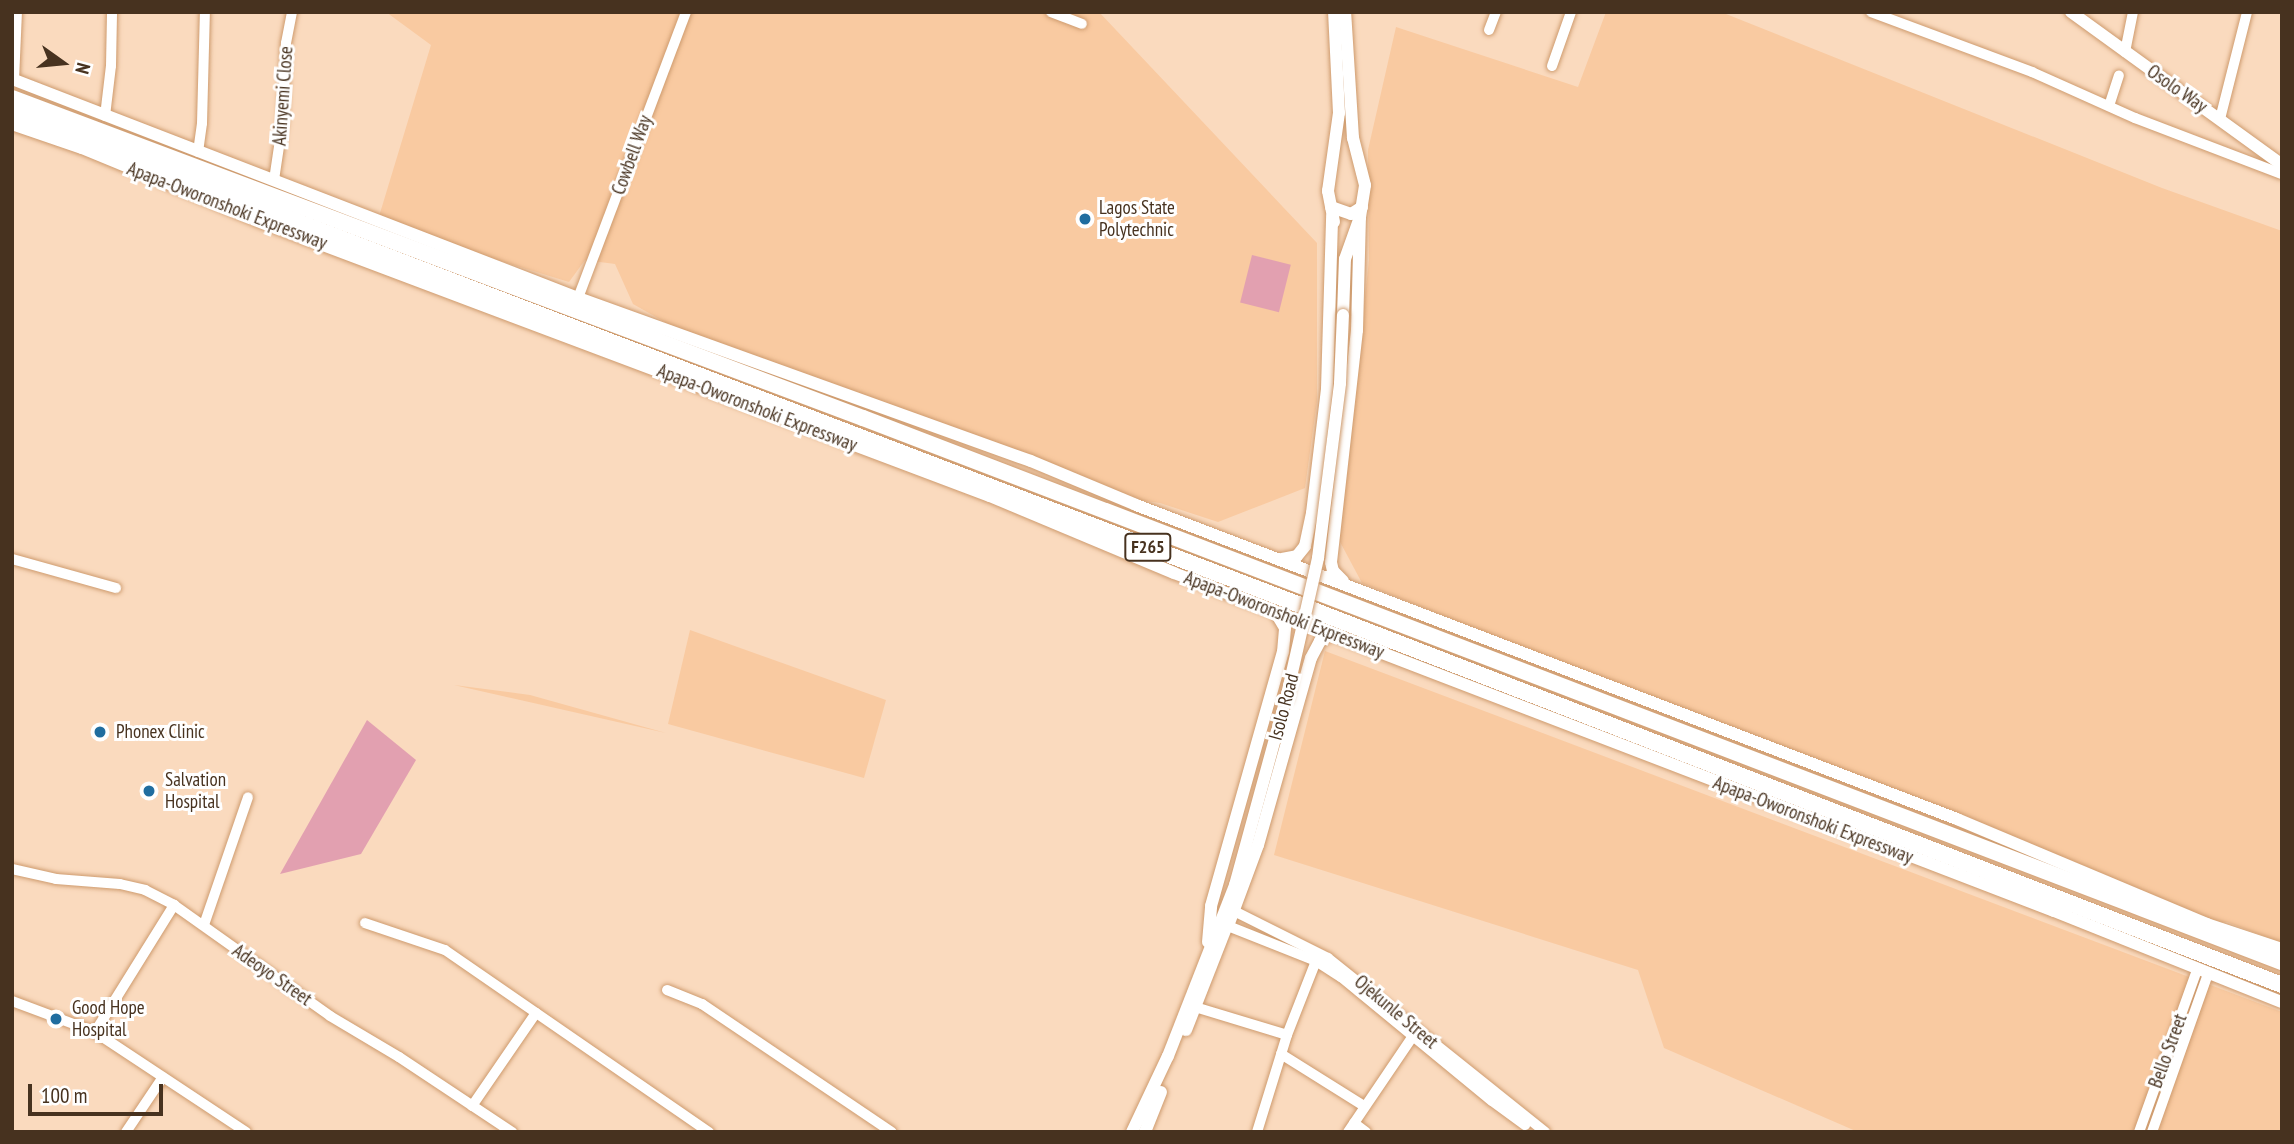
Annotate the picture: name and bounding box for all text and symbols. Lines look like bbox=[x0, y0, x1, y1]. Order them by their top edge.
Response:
north arrow bbox=[28, 28, 98, 98]
street label: Akinyemi Close bbox=[268, 45, 298, 147]
text: N bbox=[70, 60, 96, 76]
street label: Osolo Way bbox=[2142, 60, 2212, 118]
street label: Cowbell Way bbox=[607, 112, 657, 198]
street label: Apapa-Oworonshoki Expressway bbox=[124, 157, 330, 255]
place label: Lagos State Polytechnic bbox=[1099, 197, 1175, 241]
marker: Lagos State Polytechnic bbox=[1077, 211, 1093, 227]
street label: Apapa-Oworonshoki Expressway bbox=[654, 359, 860, 457]
road number: F265 bbox=[1124, 532, 1172, 562]
street label: Apapa-Oworonshoki Expressway bbox=[1181, 566, 1387, 664]
street label: Isolo Road bbox=[1264, 671, 1304, 743]
place label: Phonex Clinic bbox=[116, 721, 205, 743]
marker: Phonex Clinic bbox=[90, 722, 110, 742]
place label: Salvation Hospital bbox=[165, 769, 226, 813]
street label: Apapa-Oworonshoki Expressway bbox=[1710, 771, 1916, 869]
marker: Salvation Hospital bbox=[139, 781, 159, 801]
street label: Adeoyo Street bbox=[228, 939, 316, 1011]
street label: Ojekunle Street bbox=[1350, 970, 1442, 1054]
place label: Good Hope Hospital bbox=[72, 997, 145, 1041]
marker: Good Hope Hospital bbox=[46, 1009, 66, 1029]
street label: Bello Street bbox=[2144, 1011, 2192, 1091]
scale bar bbox=[32, 1070, 166, 1114]
text: 100 m bbox=[41, 1082, 87, 1109]

